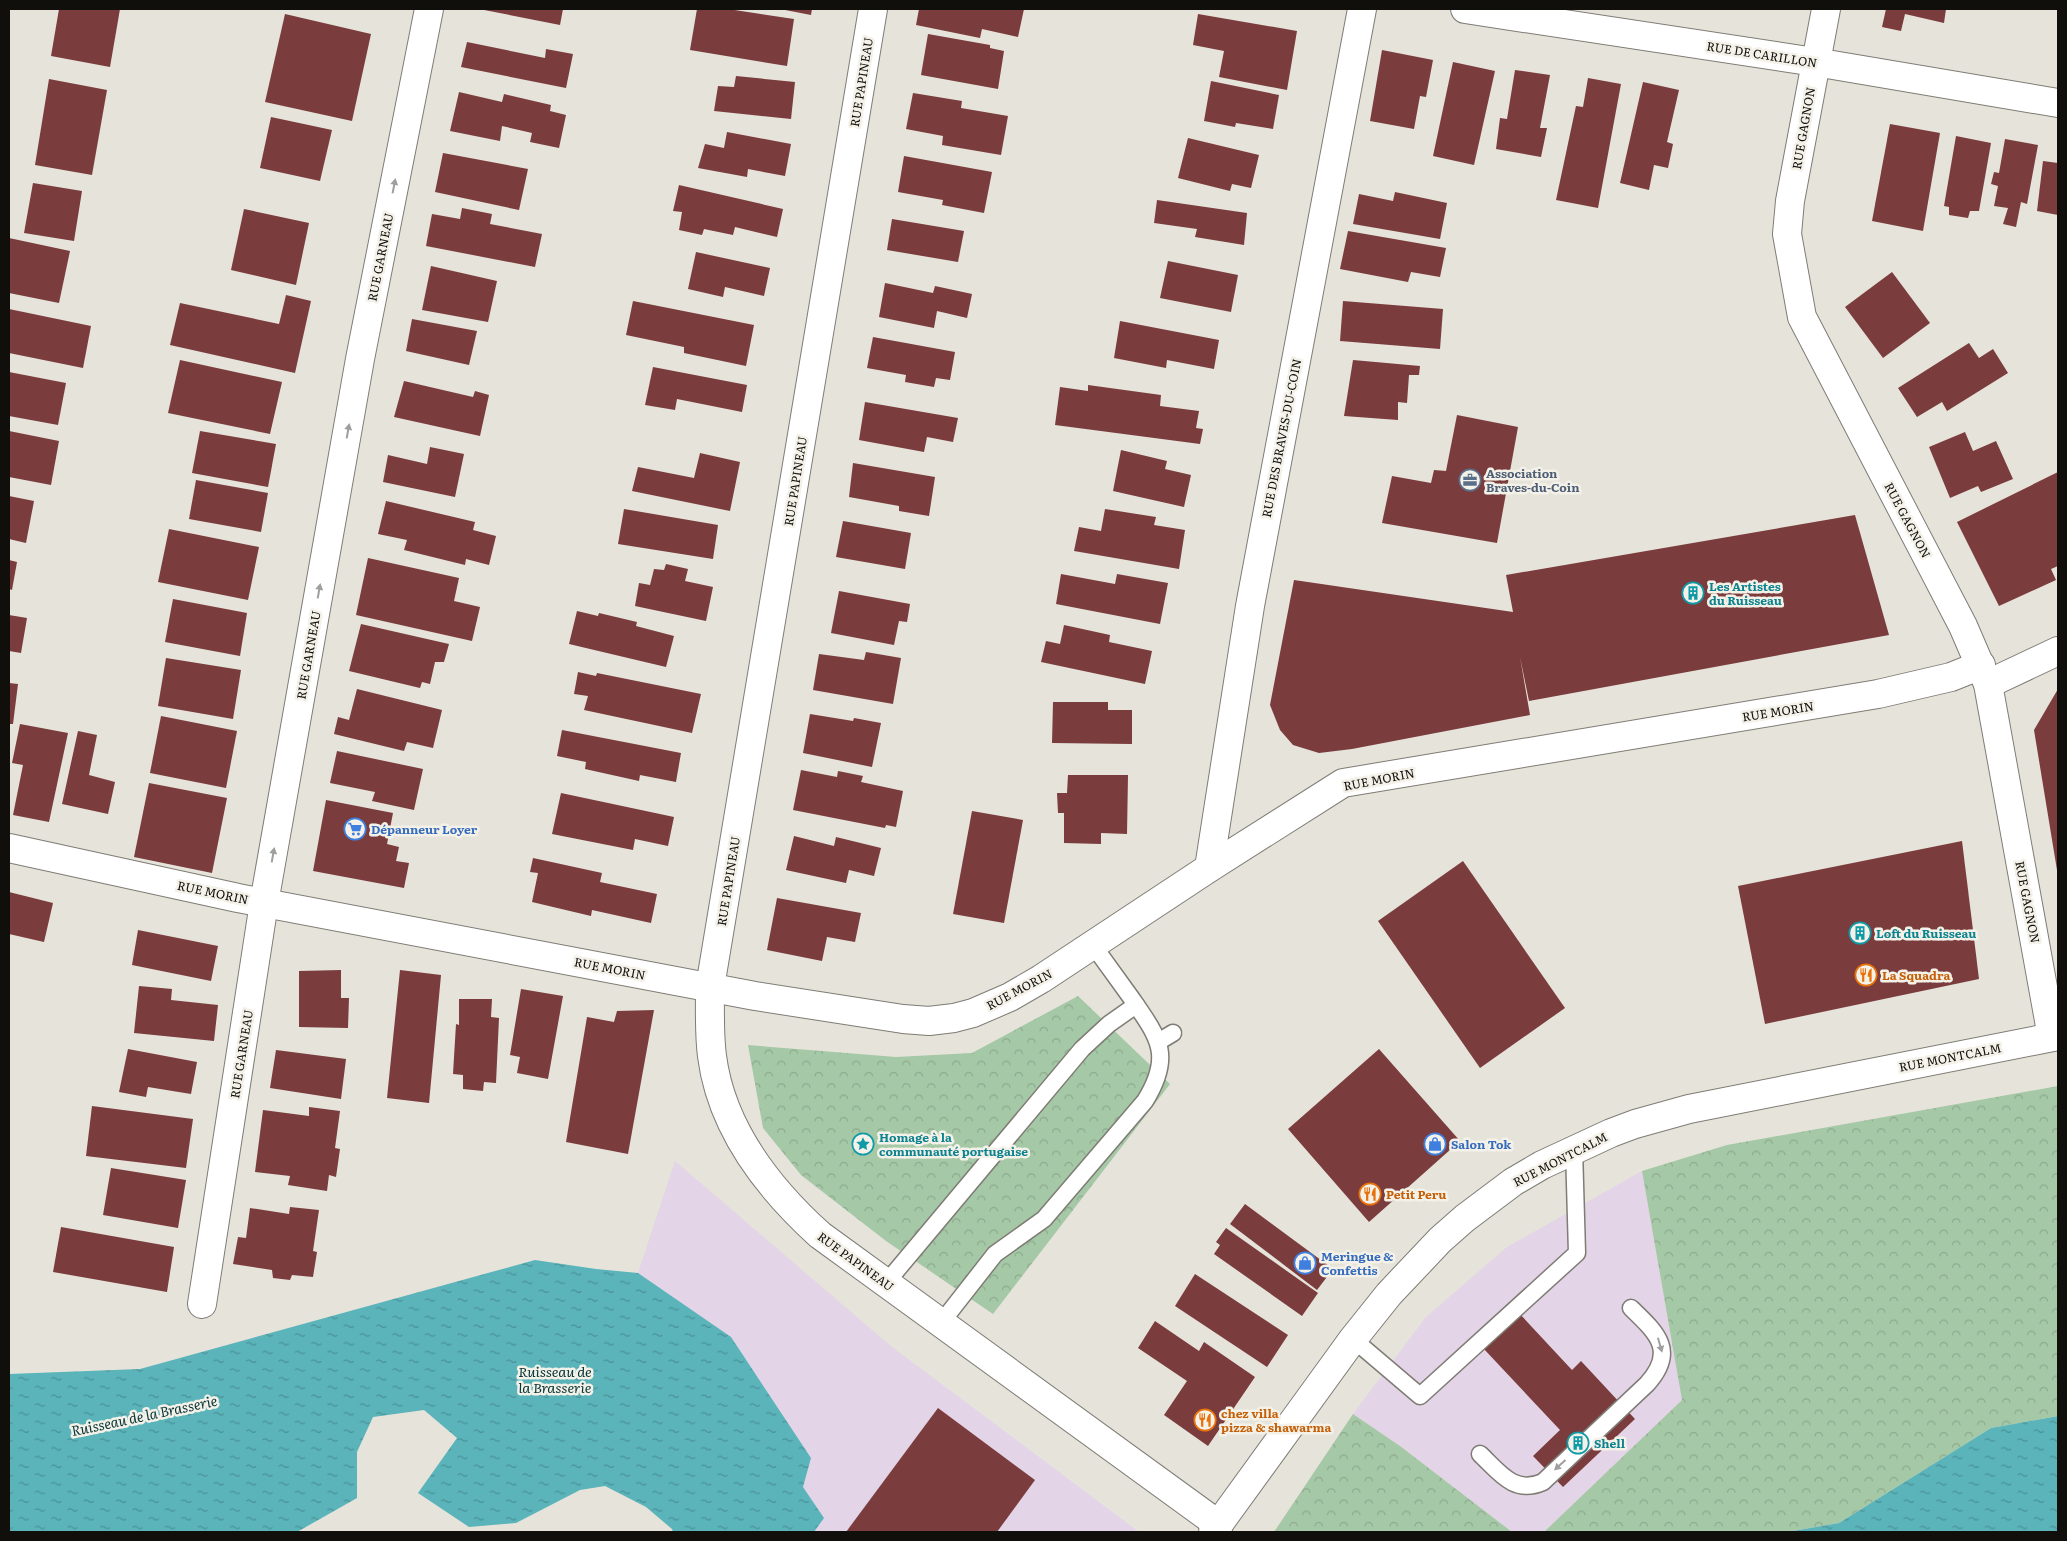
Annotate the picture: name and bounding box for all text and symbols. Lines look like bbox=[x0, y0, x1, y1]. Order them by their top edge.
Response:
street label: RUE PAPINEAU bbox=[845, 36, 877, 128]
street label: RUE DE CARILLON bbox=[1705, 36, 1819, 72]
street label: RUE GAGNON bbox=[1787, 85, 1819, 171]
one-way arrow bbox=[391, 177, 399, 193]
street label: RUE GARNEAU bbox=[363, 211, 397, 303]
street label: RUE DES BRAVES-DU-COIN bbox=[1257, 357, 1305, 519]
one-way arrow bbox=[344, 423, 352, 439]
street label: RUE PAPINEAU bbox=[779, 435, 811, 527]
place label: Association Braves-du-Coin bbox=[1486, 464, 1580, 496]
office icon: Association Braves-du-Coin bbox=[1458, 468, 1482, 492]
street label: RUE GAGNON bbox=[1880, 479, 1936, 561]
place label: Les Artistes du Ruisseau bbox=[1709, 577, 1782, 609]
building icon: Les Artistes du Ruisseau bbox=[1681, 581, 1705, 605]
one-way arrow bbox=[316, 583, 324, 599]
street label: RUE GARNEAU bbox=[291, 609, 325, 701]
street label: RUE MORIN bbox=[1741, 696, 1815, 726]
street label: RUE MORIN bbox=[1342, 763, 1416, 795]
supermarket icon: Dépanneur Loyer bbox=[343, 817, 367, 841]
place label: Dépanneur Loyer bbox=[371, 820, 478, 838]
street label: RUE PAPINEAU bbox=[712, 835, 744, 927]
one-way arrow bbox=[269, 846, 277, 862]
street label: RUE GAGNON bbox=[2011, 859, 2045, 945]
street label: RUE MORIN bbox=[176, 876, 250, 908]
building icon: Loft du Ruisseau bbox=[1848, 921, 1872, 945]
place label: Loft du Ruisseau bbox=[1876, 924, 1976, 942]
street label: RUE MORIN bbox=[573, 952, 647, 984]
restaurant icon: La Squadra bbox=[1854, 963, 1878, 987]
street label: RUE MORIN bbox=[983, 964, 1055, 1014]
place label: La Squadra bbox=[1882, 966, 1950, 984]
street label: RUE GARNEAU bbox=[225, 1008, 257, 1100]
street label: RUE MONTCALM bbox=[1897, 1038, 2003, 1076]
street label: RUE MONTCALM bbox=[1510, 1127, 1610, 1191]
place label: Homage à la communauté portugaise bbox=[879, 1128, 1028, 1160]
place icon: Homage à la communauté portugaise bbox=[851, 1132, 875, 1156]
shop icon: Salon Tok bbox=[1423, 1132, 1447, 1156]
place label: Salon Tok bbox=[1451, 1135, 1512, 1153]
restaurant icon: Petit Peru bbox=[1358, 1182, 1382, 1206]
place label: Petit Peru bbox=[1386, 1185, 1446, 1203]
street label: RUE PAPINEAU bbox=[814, 1227, 898, 1295]
place label: Meringue & Confettis bbox=[1321, 1247, 1393, 1279]
shop icon: Meringue & Confettis bbox=[1293, 1251, 1317, 1275]
one-way arrow bbox=[1656, 1338, 1664, 1353]
water label: Ruisseau de la Brasserie bbox=[518, 1361, 592, 1397]
water label: Ruisseau de la Brasserie bbox=[69, 1390, 219, 1440]
place label: chez villa pizza & shawarma bbox=[1221, 1404, 1331, 1436]
restaurant icon: chez villa pizza & shawarma bbox=[1193, 1408, 1217, 1432]
building icon: Shell bbox=[1566, 1431, 1590, 1455]
place label: Shell bbox=[1594, 1434, 1626, 1452]
one-way arrow bbox=[1554, 1459, 1567, 1470]

